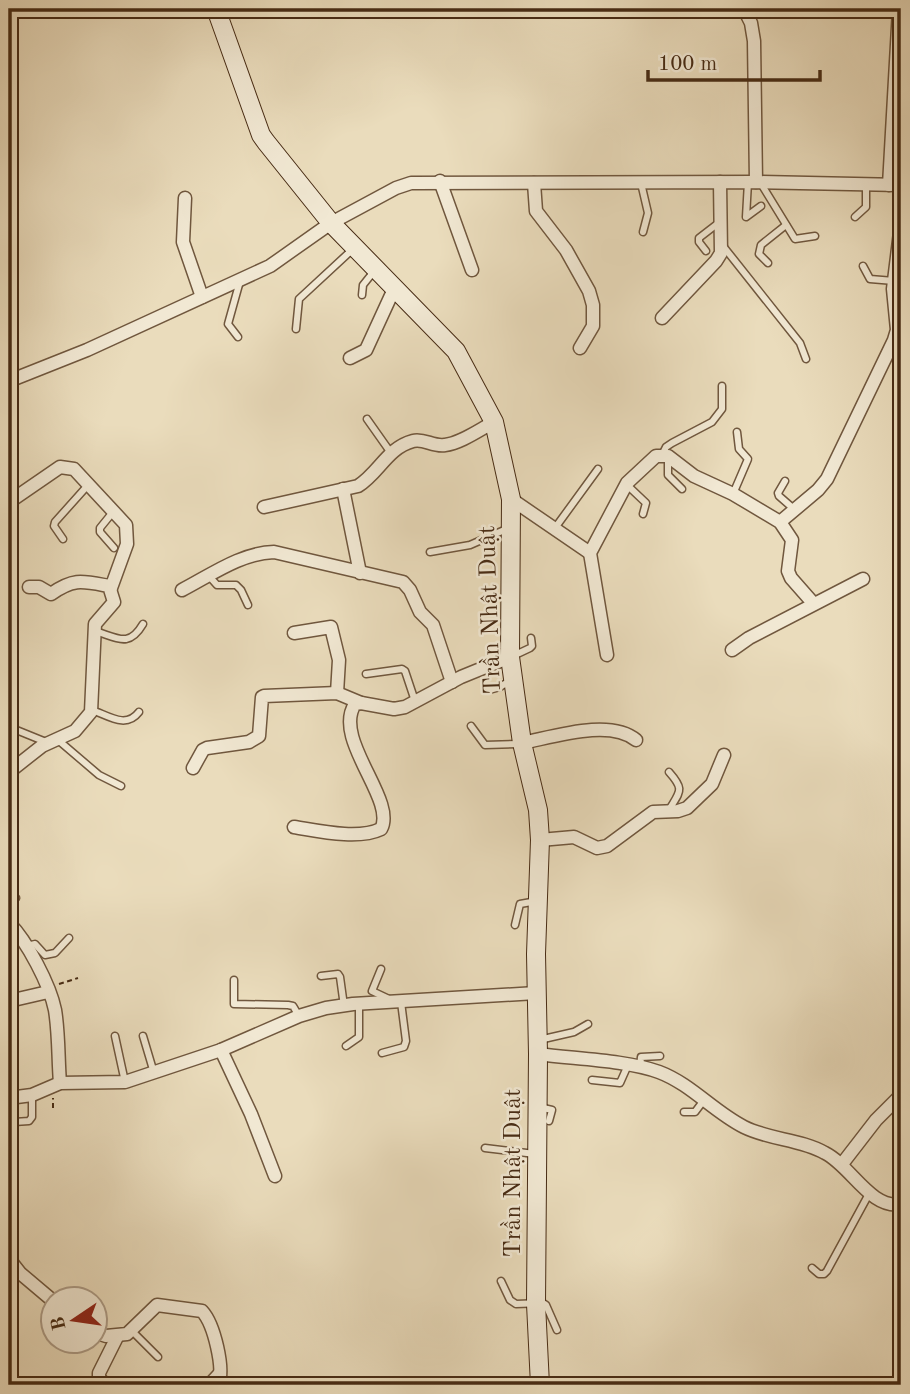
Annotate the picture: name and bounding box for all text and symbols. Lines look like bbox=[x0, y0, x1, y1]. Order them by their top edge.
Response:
scale bar bbox=[648, 38, 819, 82]
text: 100 m bbox=[658, 54, 717, 75]
street label: Trần Nhật Duật bbox=[474, 525, 506, 695]
street label: Trần Nhật Duật bbox=[500, 1089, 526, 1257]
north arrow bbox=[38, 1286, 108, 1356]
text: B bbox=[49, 1315, 71, 1332]

